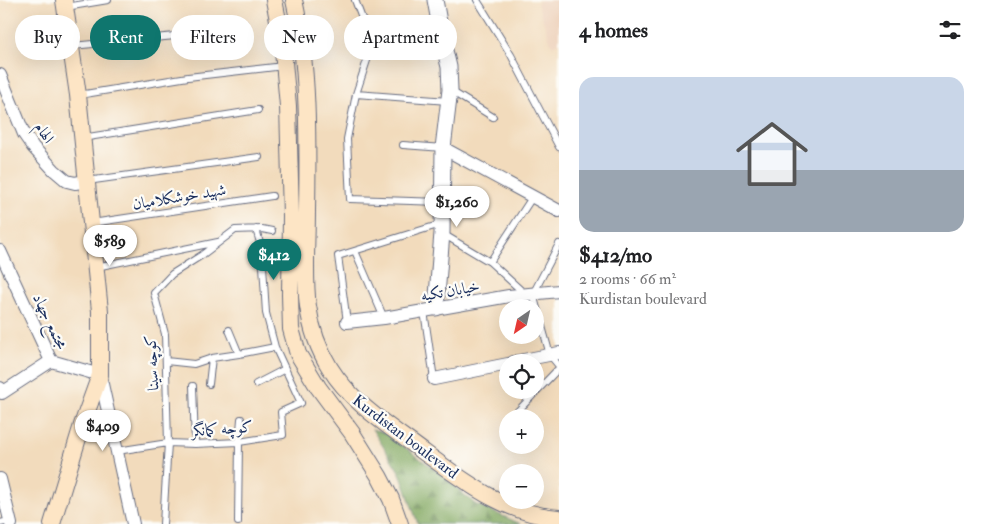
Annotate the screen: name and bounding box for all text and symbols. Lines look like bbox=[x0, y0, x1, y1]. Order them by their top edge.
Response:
chip: Buy bbox=[15, 15, 80, 60]
chip: Rent bbox=[90, 15, 161, 60]
chip: Filters bbox=[171, 15, 254, 60]
chip: New bbox=[264, 15, 334, 60]
chip: Apartment bbox=[344, 15, 457, 60]
icon: filters bbox=[936, 16, 964, 44]
text: 4 homes bbox=[579, 17, 648, 44]
icon: home bbox=[727, 109, 817, 199]
street label: الهام bbox=[26, 118, 59, 150]
street label: شهید خوشکلامیان bbox=[131, 180, 228, 214]
pin: $1,260 bbox=[416, 186, 498, 228]
text: $1,260 bbox=[436, 192, 478, 212]
pin: $589 bbox=[80, 224, 140, 267]
text: $589 bbox=[94, 231, 126, 251]
pin: $412 bbox=[244, 238, 304, 281]
text: $412/mo bbox=[579, 242, 652, 269]
text: $412 bbox=[258, 245, 290, 265]
text: 2 rooms · 66 m² bbox=[579, 269, 676, 289]
street label: خیابان تکیه bbox=[419, 276, 481, 306]
text: Kurdistan boulevard bbox=[579, 289, 707, 309]
street label: مجتمع جهاد bbox=[24, 290, 72, 355]
north arrow bbox=[499, 299, 544, 344]
map controls bbox=[499, 299, 544, 509]
street label: کوچه سینا bbox=[141, 335, 164, 391]
button: locate bbox=[499, 354, 544, 399]
street label: Kurdistan boulevard bbox=[348, 390, 463, 483]
button: + bbox=[499, 409, 544, 454]
pin: $409 bbox=[73, 410, 133, 452]
text: $409 bbox=[86, 416, 120, 436]
street label: کوچه کمانگر bbox=[189, 417, 254, 442]
button: − bbox=[499, 464, 544, 509]

